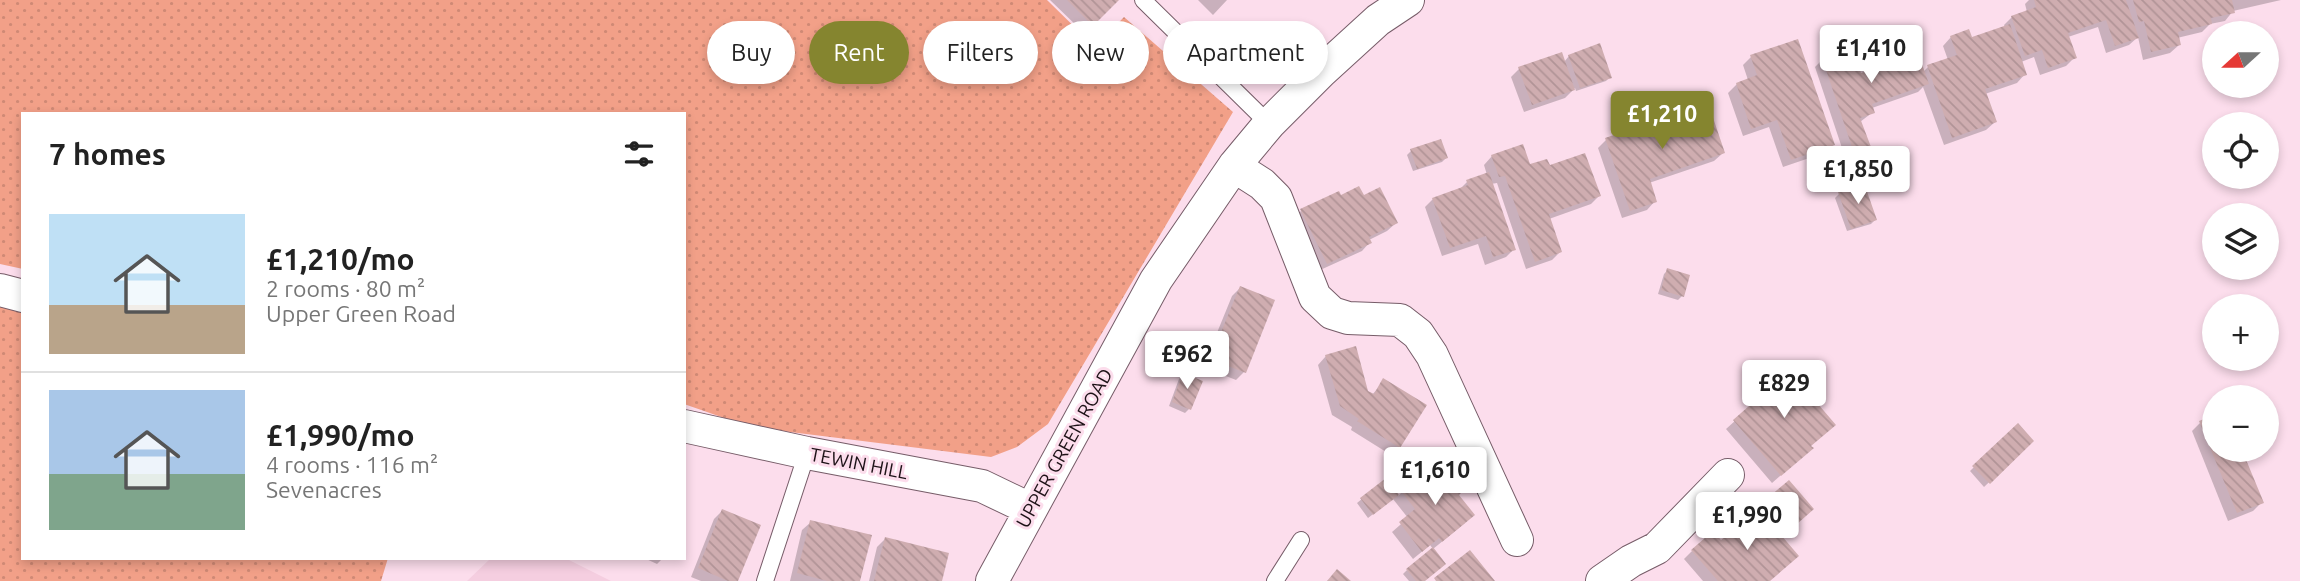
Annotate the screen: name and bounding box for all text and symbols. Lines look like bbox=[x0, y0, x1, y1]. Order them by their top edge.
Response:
chip: Buy bbox=[707, 21, 795, 84]
chip: Rent bbox=[809, 21, 909, 84]
chip: Filters bbox=[923, 21, 1038, 84]
chip: New bbox=[1052, 21, 1149, 84]
chip: Apartment bbox=[1163, 21, 1328, 84]
north arrow bbox=[2202, 21, 2278, 98]
map controls bbox=[2202, 21, 2279, 462]
pin: £1,410 bbox=[1814, 25, 1928, 85]
text: £1,410 bbox=[1836, 35, 1906, 60]
pin: £1,210 bbox=[1605, 92, 1719, 151]
text: £1,210 bbox=[1627, 101, 1697, 126]
button: locate bbox=[2202, 112, 2279, 189]
icon: filters bbox=[620, 135, 658, 173]
text: 7 homes bbox=[49, 137, 166, 171]
pin: £1,850 bbox=[1801, 146, 1915, 206]
text: £1,850 bbox=[1823, 156, 1893, 181]
button: layers bbox=[2202, 203, 2279, 280]
icon: home bbox=[105, 242, 189, 326]
text: £1,210/mo bbox=[266, 242, 415, 276]
text: 2 rooms · 80 m² bbox=[266, 276, 425, 301]
button: + bbox=[2202, 294, 2279, 371]
text: Upper Green Road bbox=[266, 301, 456, 326]
pin: £962 bbox=[1146, 332, 1228, 391]
text: £962 bbox=[1161, 341, 1213, 366]
pin: £829 bbox=[1743, 360, 1825, 420]
street label: UPPER GREEN ROAD bbox=[1011, 365, 1117, 531]
text: £829 bbox=[1758, 370, 1810, 395]
button: − bbox=[2202, 385, 2279, 462]
icon: home bbox=[105, 418, 189, 502]
text: £1,990/mo bbox=[266, 418, 415, 452]
street label: TEWIN HILL bbox=[808, 443, 910, 483]
pin: £1,610 bbox=[1378, 448, 1492, 507]
text: 4 rooms · 116 m² bbox=[266, 452, 438, 477]
text: £1,610 bbox=[1400, 457, 1470, 482]
text: Sevenacres bbox=[266, 477, 382, 502]
pin: £1,990 bbox=[1690, 492, 1804, 552]
text: £1,990 bbox=[1712, 502, 1782, 527]

